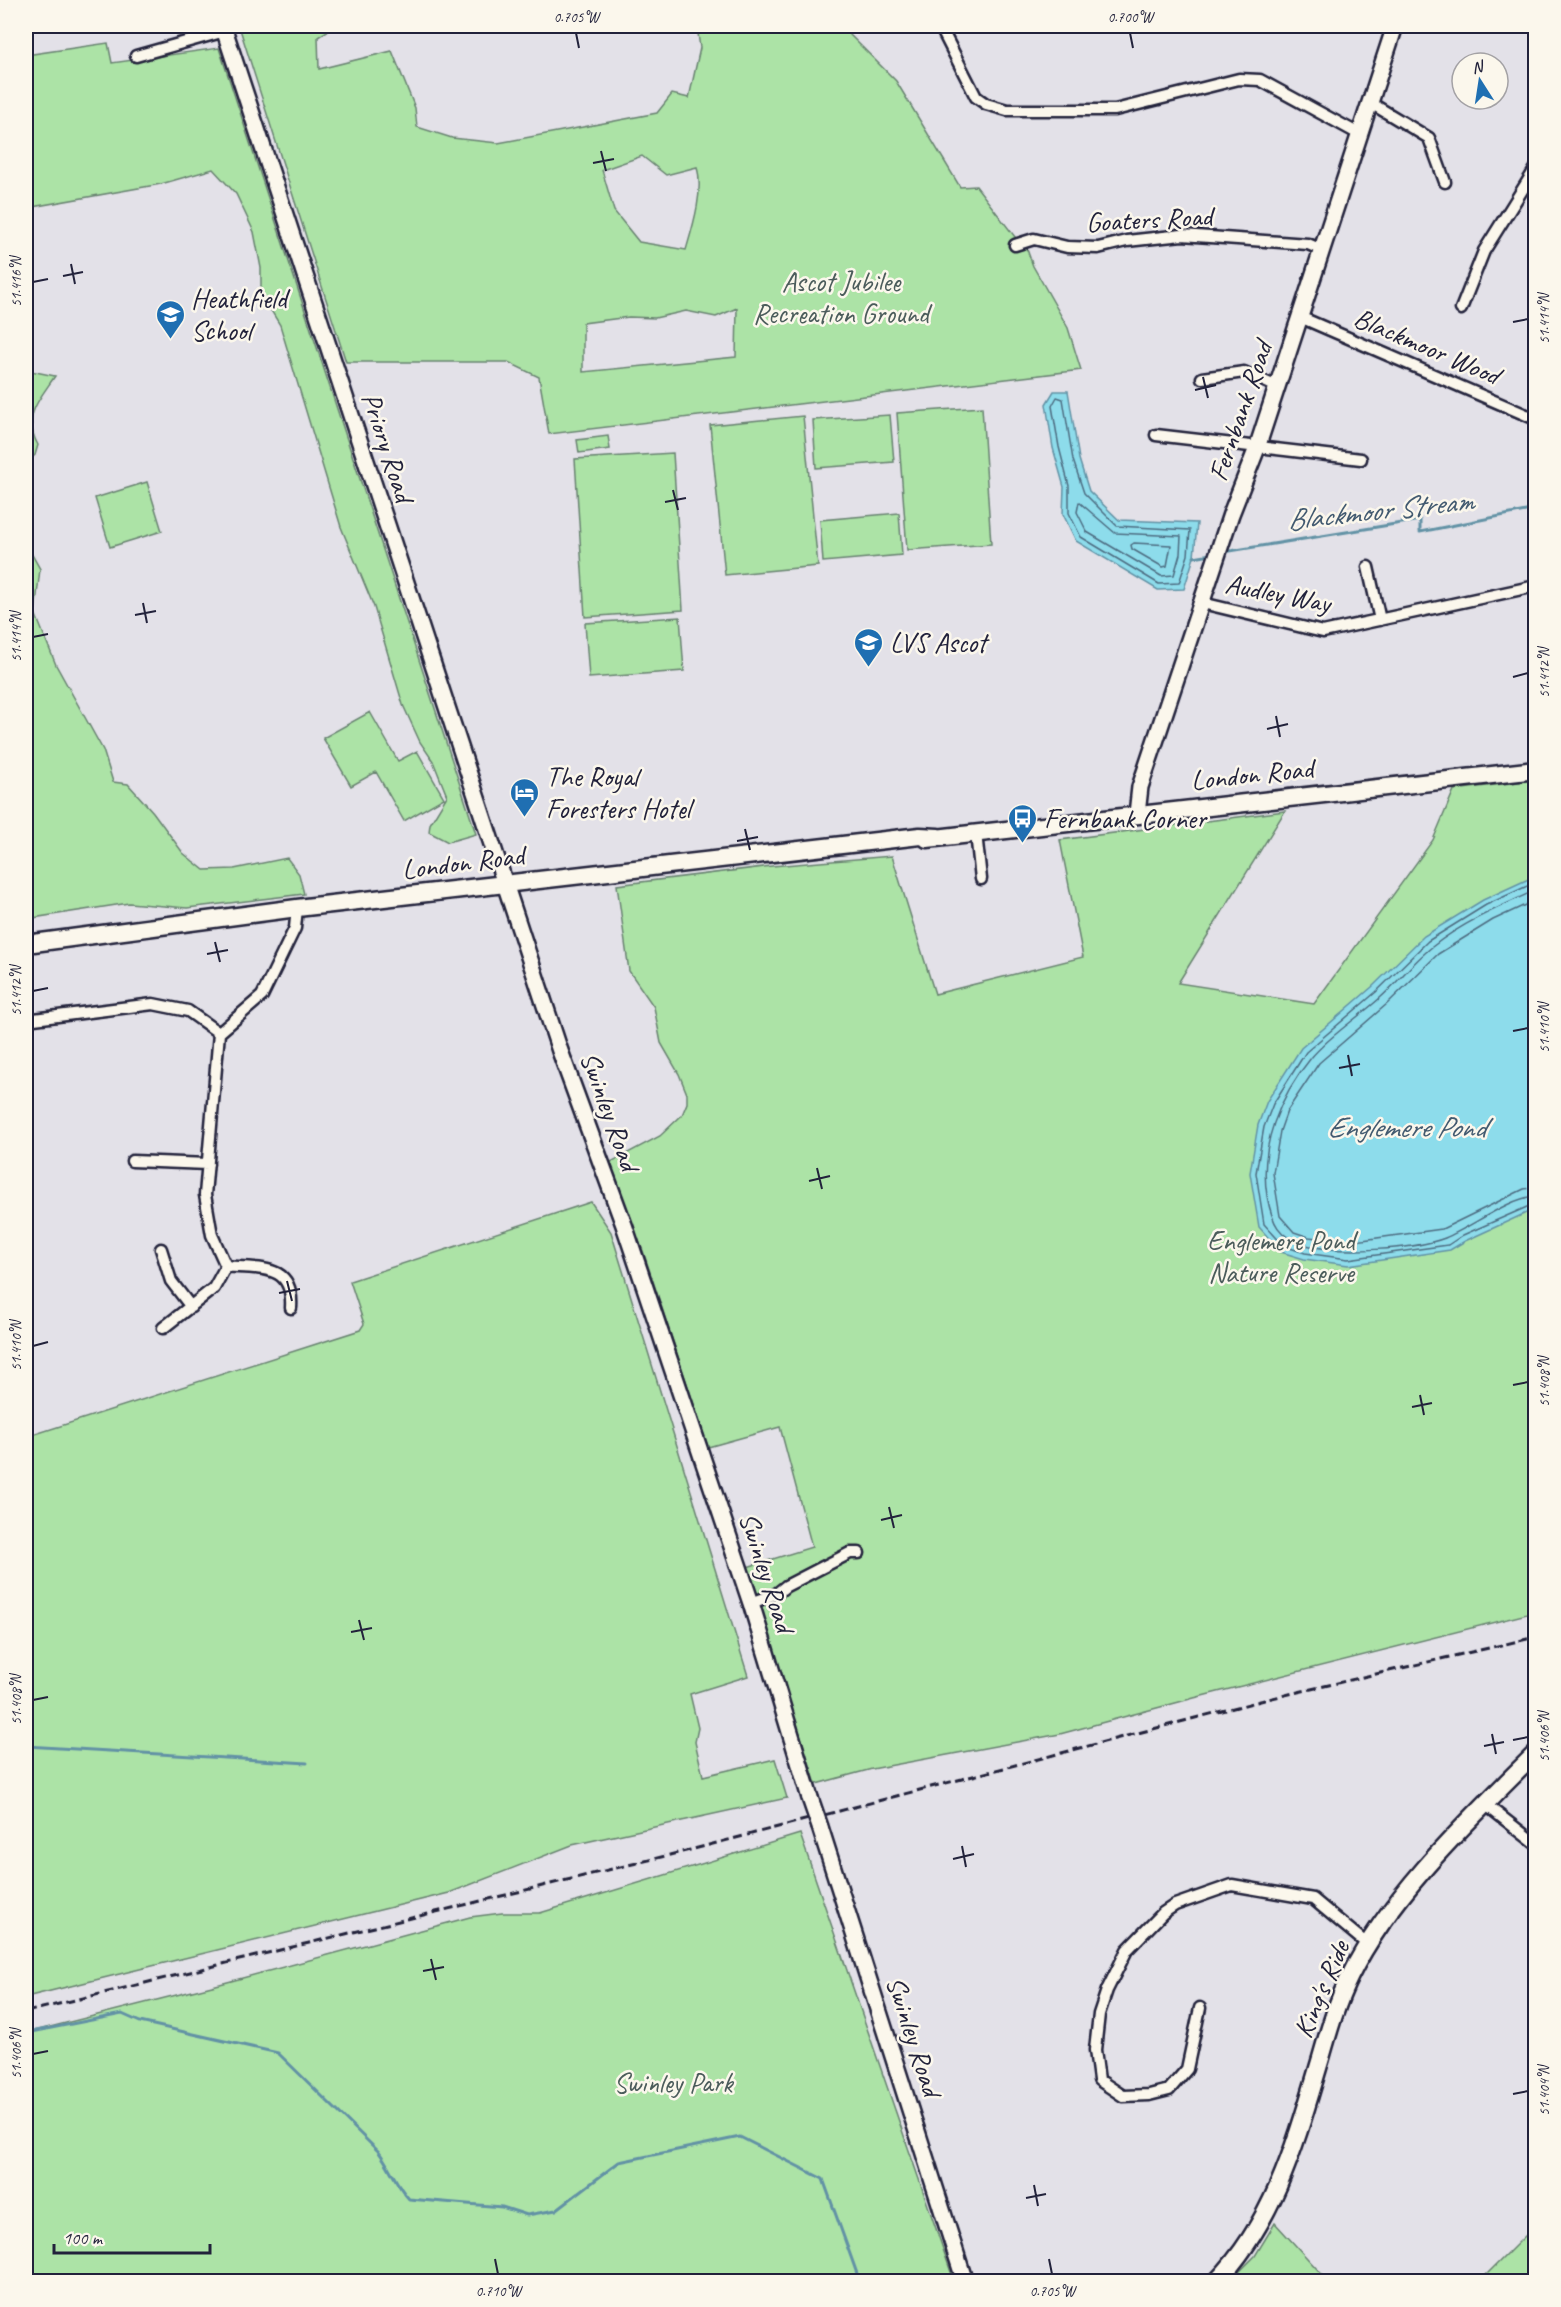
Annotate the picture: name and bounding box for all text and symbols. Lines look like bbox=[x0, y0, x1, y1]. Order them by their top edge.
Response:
text: 0.705°W bbox=[553, 8, 602, 27]
text: 0.700°W bbox=[1107, 8, 1156, 27]
north arrow bbox=[1450, 51, 1510, 111]
text: N bbox=[1470, 56, 1487, 78]
street label: Goaters Road bbox=[1085, 198, 1217, 240]
text: 51.416°N bbox=[7, 254, 26, 307]
park label: Ascot Jubilee Recreation Ground bbox=[753, 264, 933, 331]
place label: Heathfield School bbox=[191, 281, 291, 348]
text: 51.414°N bbox=[1535, 291, 1554, 344]
school or university icon: Heathfield School bbox=[154, 298, 186, 340]
street label: Blackmoor Wood bbox=[1349, 300, 1509, 394]
street label: Fernbank Road bbox=[1200, 333, 1281, 485]
street label: Priory Road bbox=[354, 388, 423, 510]
water label: Blackmoor Stream bbox=[1285, 481, 1479, 539]
street label: Audley Way bbox=[1222, 566, 1336, 621]
text: 51.414°N bbox=[7, 609, 26, 662]
place label: LVS Ascot bbox=[890, 625, 990, 660]
school or university icon: LVS Ascot bbox=[853, 626, 885, 668]
text: 51.412°N bbox=[1535, 645, 1554, 698]
street label: London Road bbox=[1189, 750, 1319, 798]
place label: The Royal Foresters Hotel bbox=[546, 759, 696, 826]
hotel icon: The Royal Foresters Hotel bbox=[509, 776, 541, 818]
place label: Fernbank Corner bbox=[1044, 801, 1208, 836]
bus stop icon: Fernbank Corner bbox=[1007, 802, 1039, 844]
street label: London Road bbox=[400, 837, 530, 887]
text: 51.412°N bbox=[7, 963, 26, 1016]
text: 51.410°N bbox=[1535, 1000, 1554, 1053]
street label: Swinley Road bbox=[572, 1047, 649, 1179]
water label: Englemere Pond bbox=[1327, 1108, 1494, 1146]
park label: Englemere Pond Nature Reserve bbox=[1207, 1223, 1359, 1290]
text: 51.410°N bbox=[7, 1318, 26, 1371]
text: 51.408°N bbox=[1535, 1354, 1554, 1407]
street label: Swinley Road bbox=[731, 1508, 804, 1640]
text: 51.408°N bbox=[7, 1672, 26, 1725]
text: 51.406°N bbox=[1535, 1709, 1554, 1762]
street label: King's Ride bbox=[1285, 1933, 1358, 2043]
street label: Swinley Road bbox=[878, 1972, 951, 2104]
text: 51.406°N bbox=[7, 2026, 26, 2079]
text: 51.404°N bbox=[1535, 2063, 1554, 2116]
park label: Swinley Park bbox=[613, 2065, 734, 2100]
scale bar bbox=[54, 2217, 210, 2255]
text: 100 m bbox=[63, 2227, 104, 2249]
text: 0.710°W bbox=[475, 2282, 524, 2301]
text: 0.705°W bbox=[1029, 2282, 1078, 2301]

